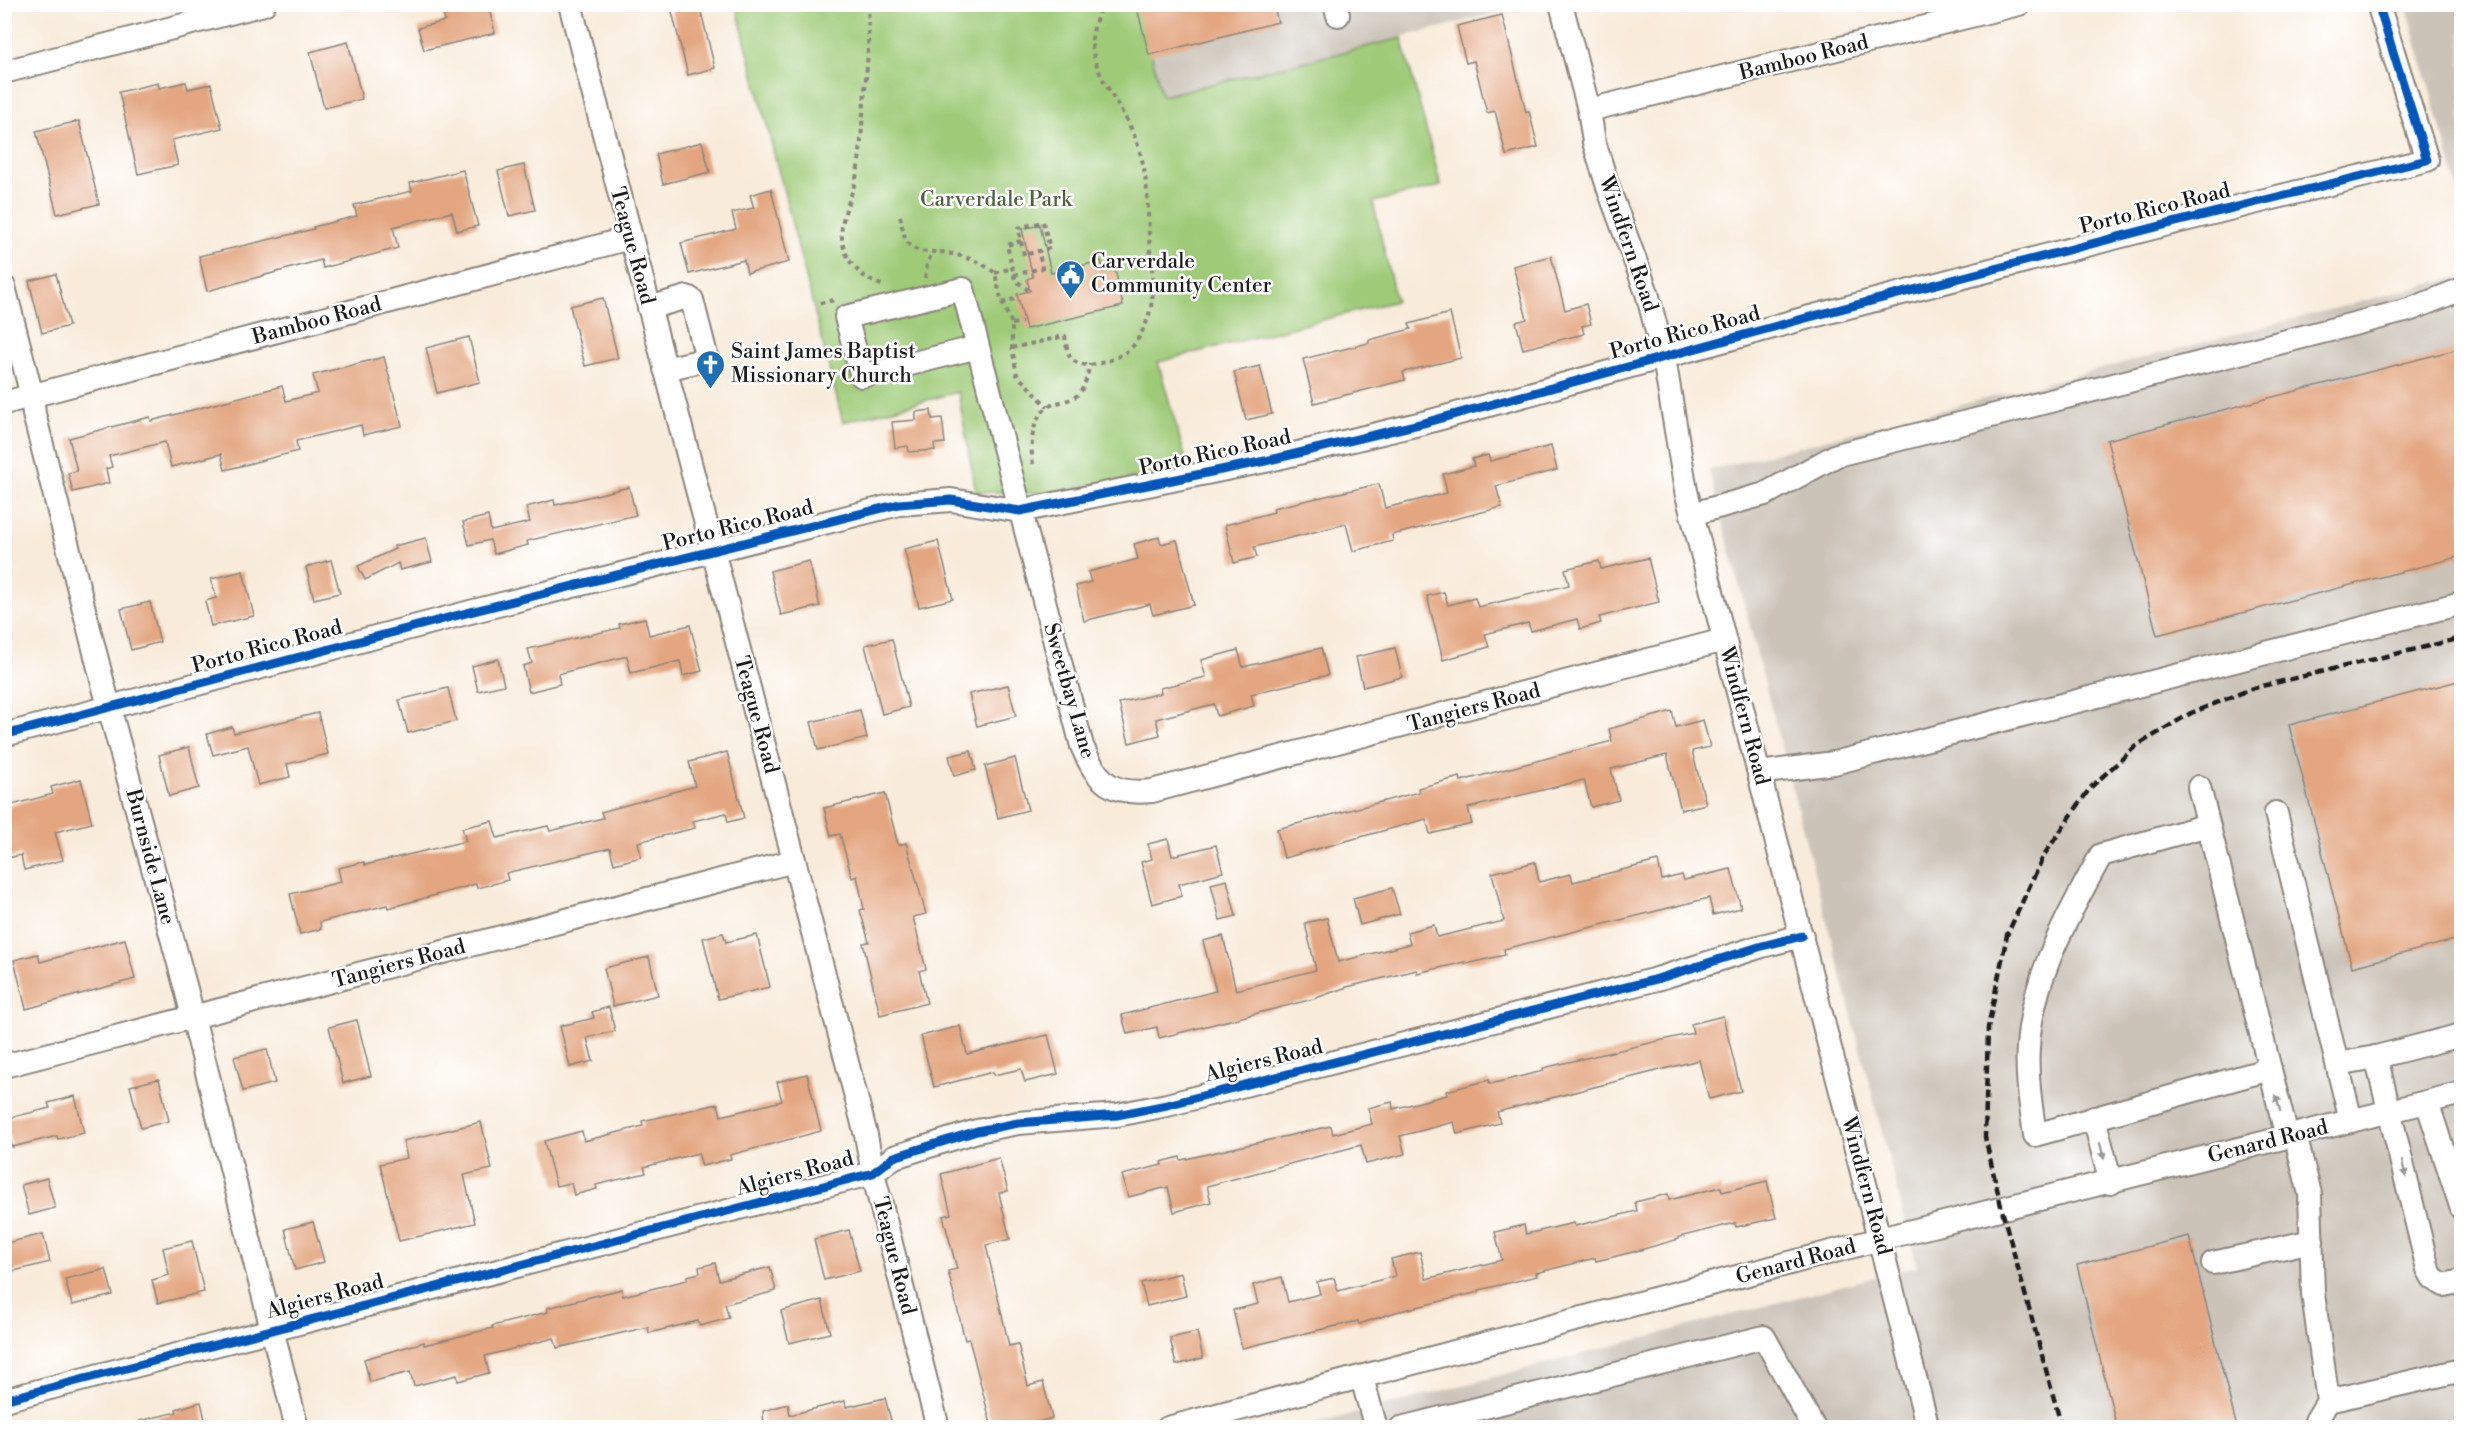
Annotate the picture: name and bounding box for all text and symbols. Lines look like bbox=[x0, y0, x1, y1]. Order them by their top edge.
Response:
street label: Bamboo Road bbox=[1736, 29, 1871, 87]
street label: Windfern Road bbox=[1592, 171, 1663, 316]
street label: Porto Rico Road bbox=[2077, 178, 2233, 240]
street label: Teague Road bbox=[604, 184, 660, 308]
park label: Carverdale Park bbox=[920, 187, 1073, 213]
place label: Carverdale Community Center bbox=[1091, 249, 1272, 299]
public building icon: Carverdale Community Center bbox=[1054, 258, 1086, 300]
street label: Bamboo Road bbox=[249, 291, 384, 351]
street label: Porto Rico Road bbox=[1607, 300, 1763, 366]
place label: Saint James Baptist Missionary Church bbox=[731, 339, 916, 389]
church icon: Saint James Baptist Missionary Church bbox=[694, 348, 726, 390]
street label: Porto Rico Road bbox=[1137, 424, 1293, 482]
street label: Porto Rico Road bbox=[660, 495, 816, 557]
street label: Porto Rico Road bbox=[189, 614, 345, 680]
street label: Sweetbay Lane bbox=[1037, 620, 1101, 762]
street label: Windfern Road bbox=[1713, 643, 1775, 788]
street label: Teague Road bbox=[728, 653, 784, 777]
street label: Tangiers Road bbox=[1405, 678, 1543, 738]
street label: Burnside Lane bbox=[119, 785, 181, 928]
street label: Tangiers Road bbox=[330, 934, 468, 994]
street label: Algiers Road bbox=[1202, 1034, 1326, 1088]
one-way arrow bbox=[2273, 1094, 2283, 1112]
street label: Windfern Road bbox=[1835, 1113, 1897, 1258]
street label: Genard Road bbox=[2205, 1114, 2331, 1170]
one-way arrow bbox=[2098, 1141, 2108, 1160]
street label: Algiers Road bbox=[733, 1146, 857, 1202]
one-way arrow bbox=[2399, 1160, 2409, 1178]
street label: Teague Road bbox=[867, 1194, 921, 1318]
street label: Genard Road bbox=[1733, 1233, 1859, 1290]
street label: Algiers Road bbox=[263, 1269, 387, 1325]

